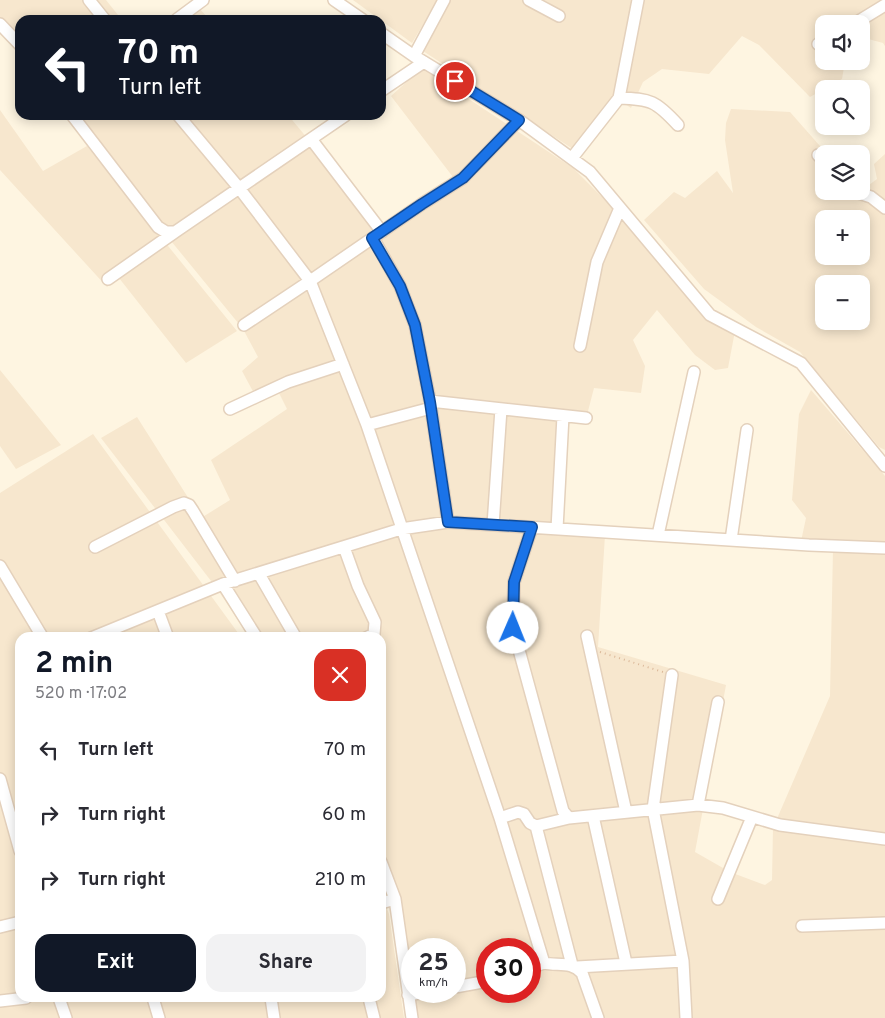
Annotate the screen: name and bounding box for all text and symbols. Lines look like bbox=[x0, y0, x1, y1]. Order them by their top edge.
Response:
map controls bbox=[815, 15, 870, 330]
button: sound bbox=[815, 15, 870, 70]
text: 70 m bbox=[118, 32, 199, 76]
icon: left bbox=[35, 35, 100, 100]
pin bbox=[434, 60, 476, 102]
icon: arrive bbox=[441, 67, 469, 95]
text: Turn left bbox=[118, 75, 201, 102]
button: search bbox=[815, 80, 870, 135]
button: layers bbox=[815, 145, 870, 200]
button: + bbox=[815, 210, 870, 265]
button: − bbox=[815, 275, 870, 330]
position arrow bbox=[486, 601, 538, 653]
text: 2 min bbox=[35, 646, 113, 683]
button: close bbox=[314, 649, 366, 701]
text: 520 m · 17:02 bbox=[35, 684, 127, 704]
icon: left bbox=[35, 736, 63, 764]
text: Turn left bbox=[78, 738, 154, 762]
text: 70 m bbox=[324, 738, 366, 762]
icon: right bbox=[35, 801, 63, 829]
text: Turn right bbox=[78, 803, 166, 827]
text: 60 m bbox=[322, 803, 366, 827]
icon: right bbox=[35, 866, 63, 894]
text: Turn right bbox=[78, 868, 166, 892]
text: 210 m bbox=[315, 868, 366, 892]
button: Exit bbox=[35, 934, 196, 992]
button: Share bbox=[206, 934, 366, 992]
speed limit sign: 30 bbox=[476, 938, 541, 1003]
text: 25 bbox=[418, 948, 449, 980]
text: km/h bbox=[419, 975, 448, 991]

